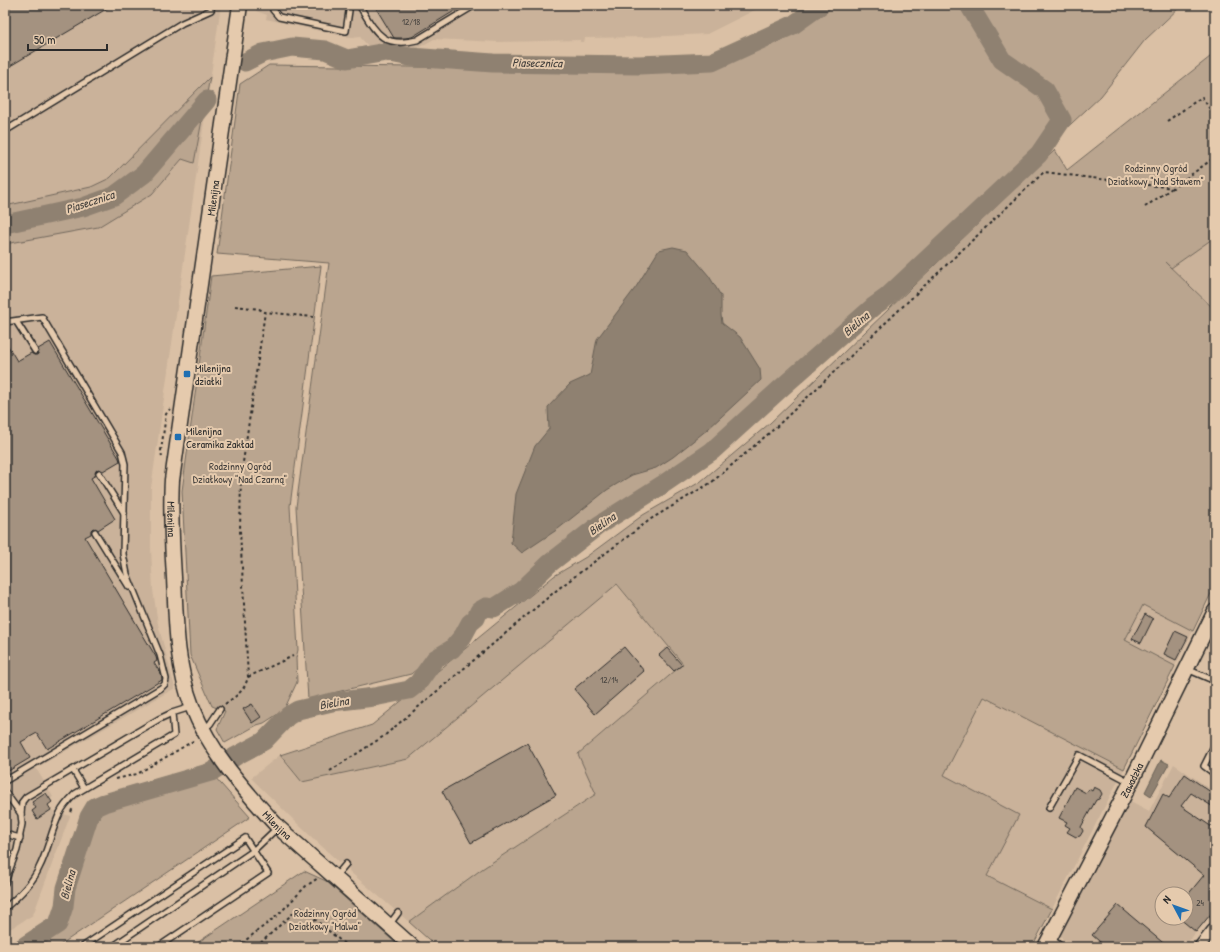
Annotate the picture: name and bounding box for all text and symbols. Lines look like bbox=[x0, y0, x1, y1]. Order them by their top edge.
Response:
house number: 12/18 bbox=[402, 16, 420, 28]
scale bar bbox=[28, 26, 107, 52]
text: 50 m bbox=[34, 31, 55, 48]
water label: Piasecznica bbox=[512, 54, 563, 71]
park label: Rodzinny Ogród Działkowy "Nad Stawem" bbox=[1108, 161, 1204, 188]
street label: Milenijna bbox=[204, 179, 223, 217]
water label: Piasecznica bbox=[64, 185, 117, 217]
water label: Bielina bbox=[839, 307, 873, 340]
place label: Milenijna działki bbox=[195, 361, 231, 388]
marker: Milenijna działki bbox=[182, 369, 192, 379]
place label: Milenijna Ceramika Zakład bbox=[186, 424, 254, 451]
marker: Milenijna Ceramika Zakład bbox=[173, 432, 183, 442]
park label: Rodzinny Ogród Działkowy "Nad Czarną" bbox=[193, 459, 287, 486]
street label: Milenijna bbox=[164, 501, 179, 538]
water label: Bielina bbox=[585, 507, 620, 539]
house number: 12/14 bbox=[600, 674, 619, 686]
water label: Bielina bbox=[318, 691, 351, 713]
street label: Zawadzka bbox=[1117, 760, 1147, 800]
street label: Milenijna bbox=[259, 808, 295, 843]
water label: Bielina bbox=[55, 867, 80, 901]
north arrow bbox=[1154, 886, 1194, 926]
text: N bbox=[1159, 893, 1174, 906]
house number: 24 bbox=[1196, 897, 1204, 909]
park label: Rodzinny Ogród Działkowy "Malwa" bbox=[289, 906, 361, 933]

